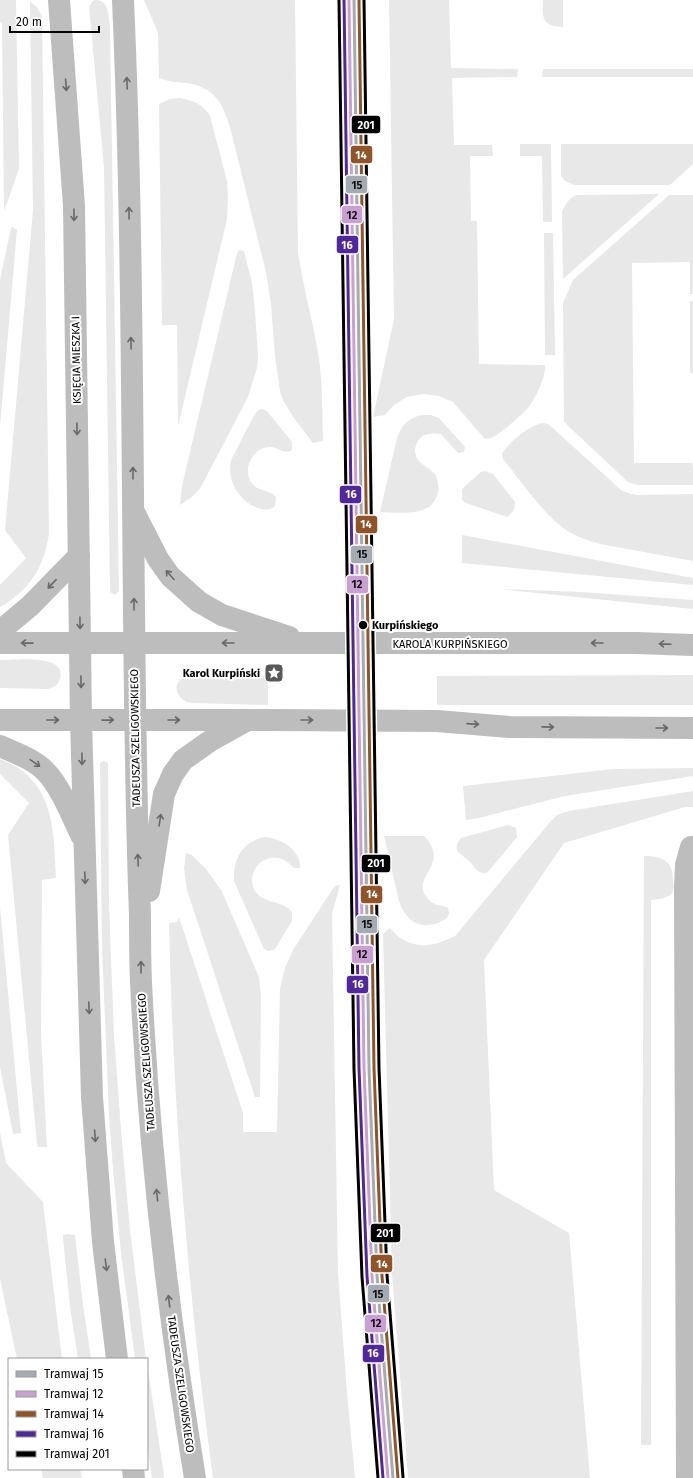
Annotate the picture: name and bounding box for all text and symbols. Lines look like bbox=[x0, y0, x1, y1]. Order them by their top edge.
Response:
scale bar bbox=[10, 8, 99, 34]
text: 20 m bbox=[16, 15, 42, 29]
one-way arrow bbox=[123, 77, 130, 90]
one-way arrow bbox=[62, 78, 69, 91]
line badge: 201 bbox=[351, 115, 381, 134]
text: 201 bbox=[358, 119, 374, 132]
line badge: 14 bbox=[350, 145, 373, 164]
text: 14 bbox=[355, 149, 367, 162]
line badge: 15 bbox=[345, 175, 368, 194]
text: 15 bbox=[352, 179, 363, 192]
line badge: 12 bbox=[341, 205, 363, 224]
one-way arrow bbox=[125, 207, 133, 220]
one-way arrow bbox=[70, 208, 78, 221]
text: 12 bbox=[347, 209, 358, 222]
line badge: 16 bbox=[336, 235, 359, 254]
text: 16 bbox=[341, 239, 353, 252]
street label: KSIĘCIA MIESZKA I bbox=[69, 316, 84, 404]
one-way arrow bbox=[128, 337, 135, 350]
one-way arrow bbox=[73, 422, 81, 435]
one-way arrow bbox=[129, 467, 137, 480]
line badge: 16 bbox=[339, 485, 362, 504]
text: 16 bbox=[345, 488, 357, 501]
line badge: 14 bbox=[355, 515, 378, 534]
text: 14 bbox=[360, 518, 372, 531]
line badge: 15 bbox=[350, 545, 373, 564]
text: 15 bbox=[357, 548, 368, 561]
one-way arrow bbox=[166, 570, 175, 581]
line badge: 12 bbox=[346, 575, 369, 594]
one-way arrow bbox=[48, 578, 57, 588]
text: 12 bbox=[352, 578, 363, 591]
one-way arrow bbox=[130, 598, 138, 611]
one-way arrow bbox=[76, 616, 84, 629]
marker: Kurpińskiego bbox=[357, 619, 369, 631]
place label: Kurpińskiego bbox=[372, 619, 439, 632]
street label: KAROLA KURPIŃSKIEGO bbox=[392, 637, 508, 651]
one-way arrow bbox=[21, 639, 34, 647]
one-way arrow bbox=[222, 639, 235, 647]
one-way arrow bbox=[591, 639, 604, 647]
one-way arrow bbox=[659, 640, 672, 648]
place icon: Karol Kurpiński bbox=[263, 662, 285, 684]
place label: Karol Kurpiński bbox=[183, 667, 260, 680]
street label: TADEUSZA SZELIGOWSKIEGO bbox=[128, 669, 143, 807]
one-way arrow bbox=[77, 675, 85, 688]
one-way arrow bbox=[46, 716, 59, 724]
one-way arrow bbox=[101, 716, 114, 724]
one-way arrow bbox=[167, 716, 180, 724]
one-way arrow bbox=[300, 716, 313, 724]
one-way arrow bbox=[466, 720, 479, 727]
one-way arrow bbox=[541, 723, 554, 731]
one-way arrow bbox=[655, 724, 668, 732]
one-way arrow bbox=[78, 752, 86, 765]
one-way arrow bbox=[29, 759, 40, 767]
one-way arrow bbox=[156, 814, 164, 827]
one-way arrow bbox=[134, 854, 142, 867]
line badge: 201 bbox=[361, 854, 391, 873]
text: 201 bbox=[368, 857, 384, 870]
one-way arrow bbox=[81, 871, 89, 884]
line badge: 14 bbox=[360, 885, 383, 904]
text: 14 bbox=[366, 888, 378, 901]
line badge: 15 bbox=[356, 915, 378, 934]
text: 15 bbox=[362, 918, 373, 931]
line badge: 12 bbox=[351, 945, 374, 964]
text: 12 bbox=[357, 948, 368, 961]
one-way arrow bbox=[137, 961, 145, 974]
line badge: 16 bbox=[346, 975, 369, 994]
text: 16 bbox=[352, 978, 364, 991]
street label: TADEUSZA SZELIGOWSKIEGO bbox=[135, 993, 158, 1131]
one-way arrow bbox=[85, 1001, 92, 1014]
one-way arrow bbox=[91, 1129, 98, 1142]
one-way arrow bbox=[153, 1189, 160, 1202]
line badge: 201 bbox=[370, 1223, 401, 1243]
text: 201 bbox=[377, 1227, 393, 1240]
line badge: 14 bbox=[370, 1254, 393, 1273]
one-way arrow bbox=[102, 1258, 110, 1271]
text: 14 bbox=[376, 1258, 388, 1271]
line badge: 15 bbox=[367, 1284, 390, 1303]
text: 15 bbox=[373, 1288, 384, 1301]
one-way arrow bbox=[165, 1295, 173, 1308]
line badge: 12 bbox=[364, 1314, 387, 1333]
street label: TADEUSZA SZELIGOWSKIEGO bbox=[164, 1315, 197, 1453]
text: 12 bbox=[371, 1317, 382, 1330]
line badge: 16 bbox=[362, 1344, 385, 1363]
text: 16 bbox=[367, 1347, 379, 1360]
legend bbox=[8, 1358, 148, 1470]
text: Tramwaj 15 bbox=[44, 1367, 104, 1381]
text: Tramwaj 12 bbox=[44, 1387, 103, 1401]
text: Tramwaj 14 bbox=[44, 1407, 104, 1421]
text: Tramwaj 16 bbox=[44, 1427, 104, 1441]
text: Tramwaj 201 bbox=[44, 1447, 110, 1461]

